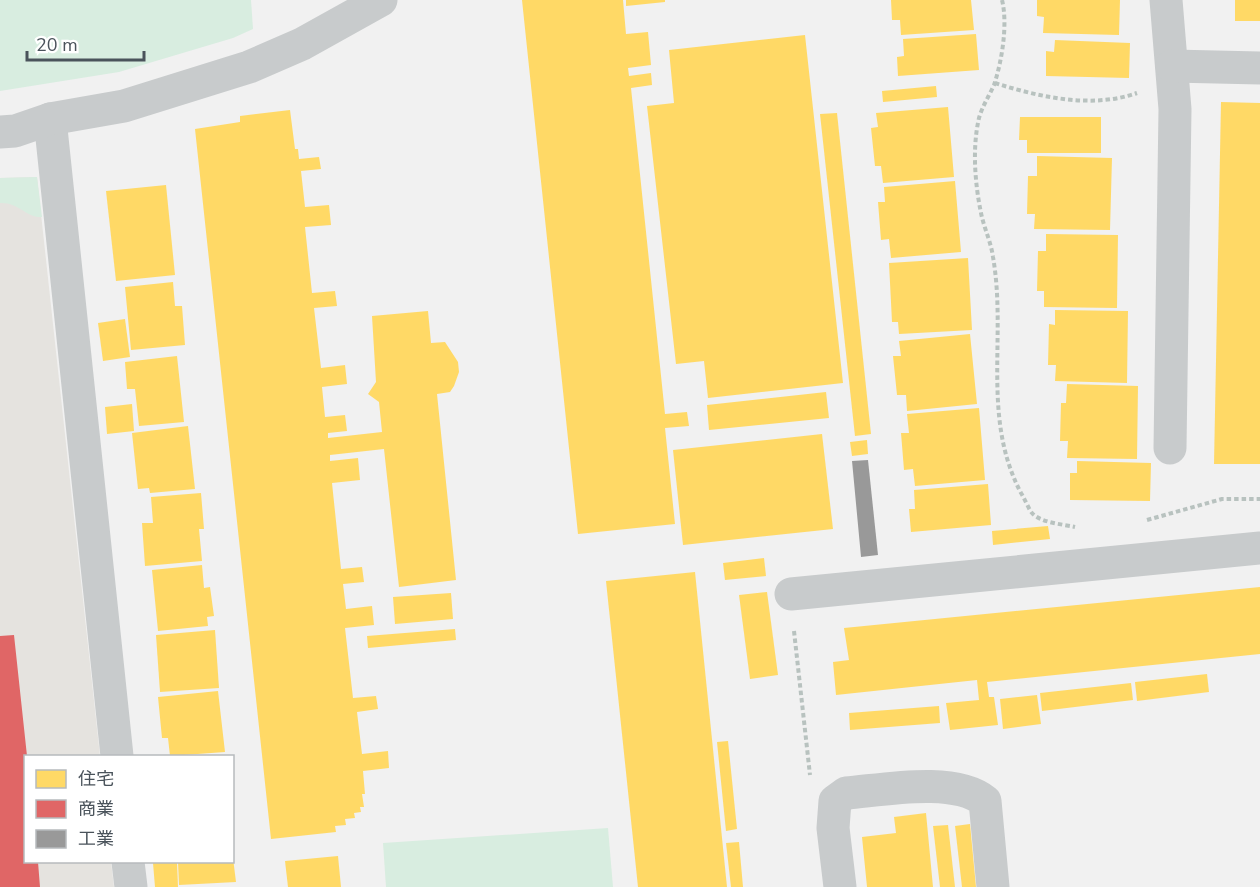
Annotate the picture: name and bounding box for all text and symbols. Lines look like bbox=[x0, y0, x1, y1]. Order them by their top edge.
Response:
scale bar bbox=[27, 24, 144, 62]
text: 20 m bbox=[36, 33, 78, 57]
legend bbox=[24, 755, 234, 863]
text: 住宅 bbox=[78, 767, 114, 791]
text: 商業 bbox=[78, 797, 114, 821]
text: 工業 bbox=[78, 827, 114, 851]

